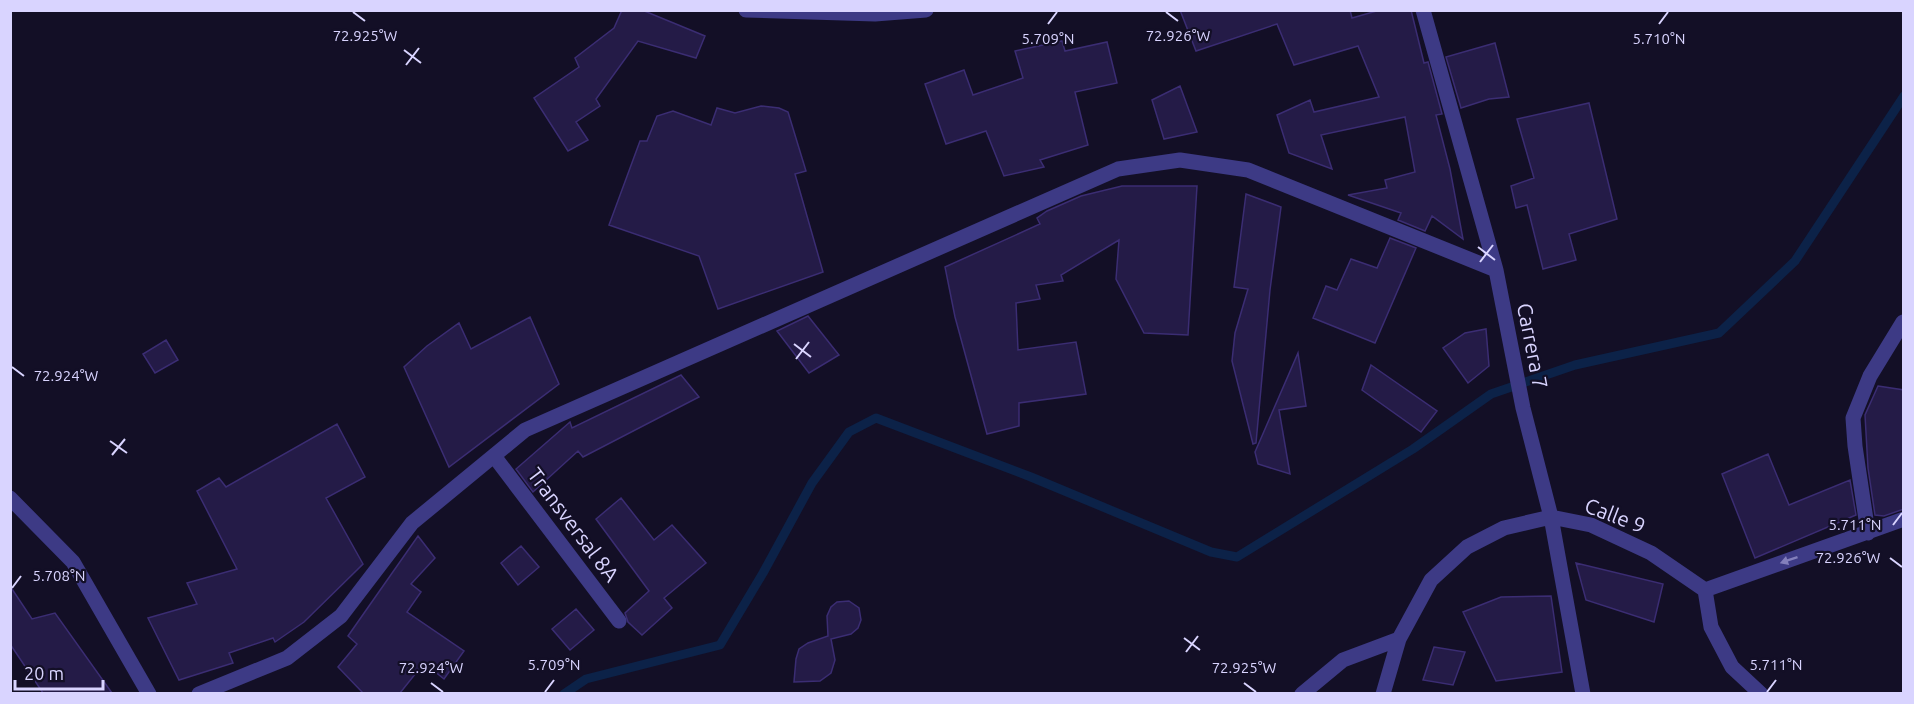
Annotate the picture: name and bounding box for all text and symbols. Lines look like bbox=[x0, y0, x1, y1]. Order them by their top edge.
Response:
text: 72.925°W bbox=[333, 27, 397, 44]
text: 72.926°W bbox=[1146, 27, 1210, 44]
text: 5.709°N bbox=[1021, 30, 1075, 47]
text: 5.710°N bbox=[1632, 30, 1686, 47]
street label: Carrera 7 bbox=[1513, 301, 1553, 391]
text: 72.924°W bbox=[34, 367, 98, 384]
street label: Transversal 8A bbox=[523, 463, 625, 586]
street label: Calle 9 bbox=[1582, 493, 1649, 538]
text: 5.711°N bbox=[1828, 516, 1882, 533]
text: 72.926°W bbox=[1816, 549, 1880, 566]
one-way arrow bbox=[1780, 556, 1798, 566]
text: 5.708°N bbox=[32, 567, 86, 584]
scale bar bbox=[15, 653, 104, 691]
text: 5.709°N bbox=[527, 656, 581, 673]
text: 5.711°N bbox=[1749, 656, 1803, 673]
text: 72.924°W bbox=[399, 659, 463, 676]
text: 72.925°W bbox=[1212, 659, 1276, 676]
text: 20 m bbox=[24, 663, 64, 683]

